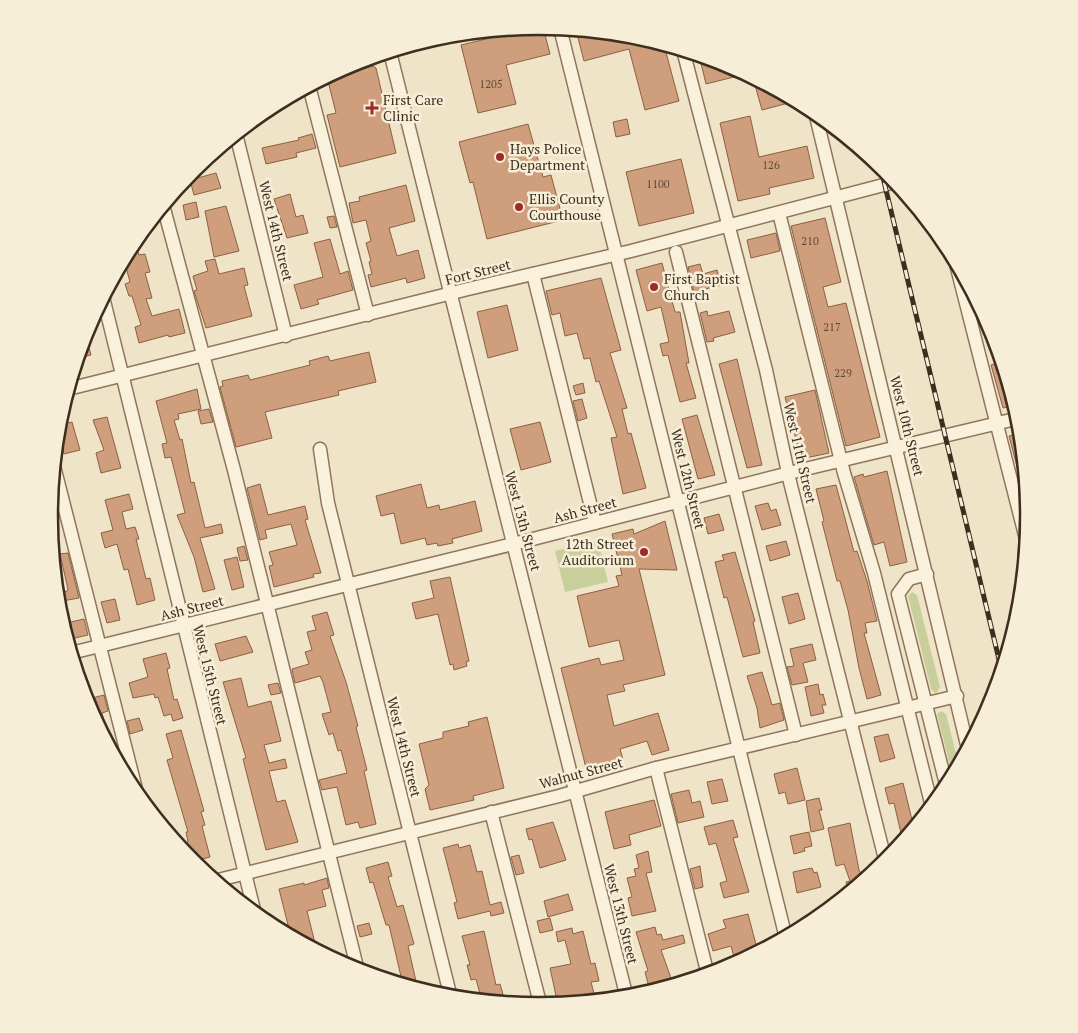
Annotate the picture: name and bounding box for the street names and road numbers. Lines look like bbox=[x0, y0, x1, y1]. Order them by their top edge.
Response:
street label: West 14th Street bbox=[255, 179, 298, 284]
street label: Fort Street bbox=[443, 254, 513, 289]
street label: West 10th Street bbox=[886, 374, 929, 479]
street label: West 11th Street bbox=[780, 401, 822, 506]
street label: West 12th Street bbox=[667, 427, 710, 532]
street label: West 13th Street bbox=[501, 469, 546, 574]
street label: Ash Street bbox=[551, 492, 619, 527]
street label: Ash Street bbox=[158, 590, 226, 625]
street label: West 15th Street bbox=[189, 623, 232, 728]
street label: West 14th Street bbox=[383, 695, 426, 800]
street label: Walnut Street bbox=[537, 752, 626, 793]
street label: West 13th Street bbox=[600, 862, 643, 967]

